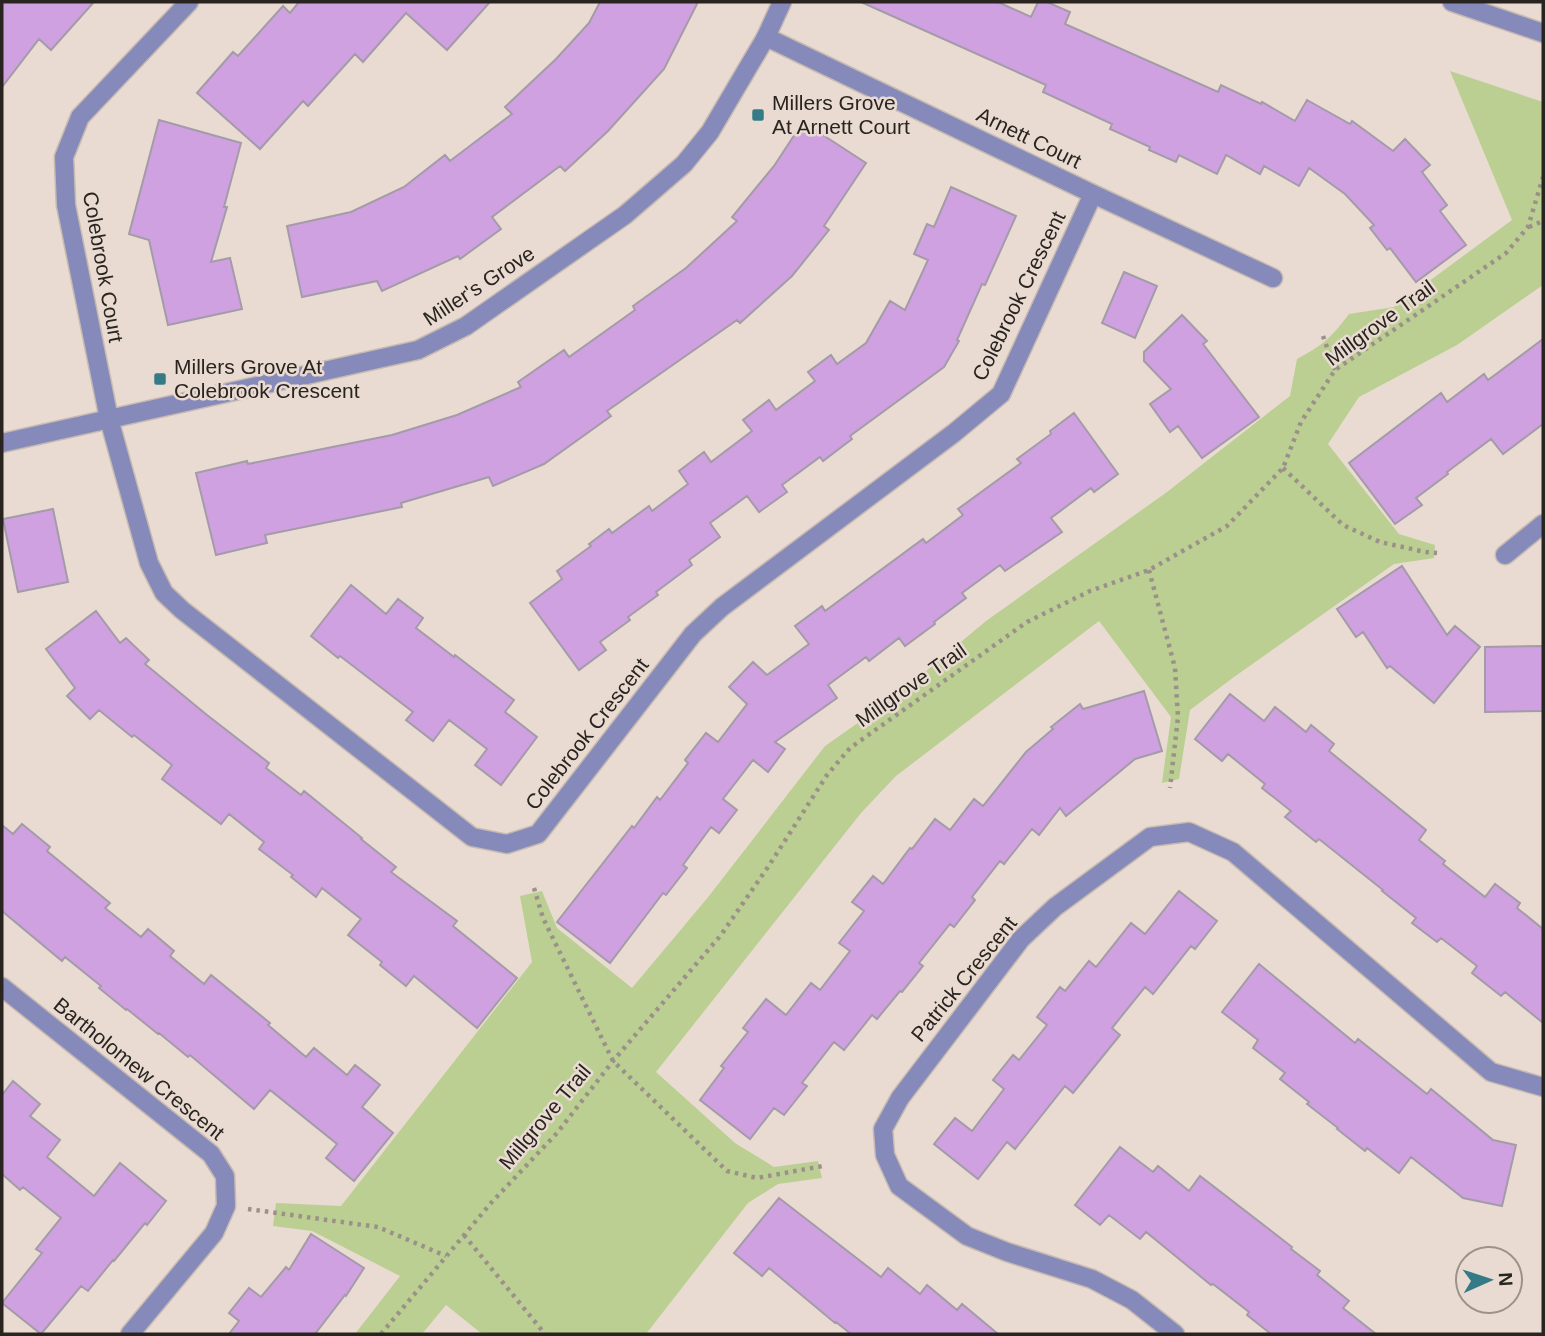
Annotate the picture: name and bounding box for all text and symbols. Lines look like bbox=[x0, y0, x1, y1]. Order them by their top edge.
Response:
place label: Millers Grove At Arnett Court bbox=[772, 91, 910, 138]
street label: Arnett Court bbox=[973, 102, 1085, 173]
marker: Millers Grove At Arnett Court bbox=[750, 107, 766, 123]
street label: Colebrook Court bbox=[79, 190, 128, 344]
street label: Colebrook Crescent bbox=[968, 207, 1070, 384]
street label: Miller's Grove bbox=[419, 241, 539, 330]
street label: Millgrove Trail bbox=[1321, 275, 1439, 370]
place label: Millers Grove At Colebrook Crescent bbox=[174, 355, 360, 402]
marker: Millers Grove At Colebrook Crescent bbox=[152, 371, 168, 387]
street label: Millgrove Trail bbox=[851, 638, 970, 731]
street label: Colebrook Crescent bbox=[520, 653, 653, 814]
street label: Patrick Crescent bbox=[906, 911, 1021, 1046]
street label: Bartholomew Crescent bbox=[50, 993, 229, 1144]
street label: Millgrove Trail bbox=[494, 1060, 595, 1174]
north arrow bbox=[1454, 1245, 1524, 1315]
text: N bbox=[1495, 1272, 1516, 1287]

